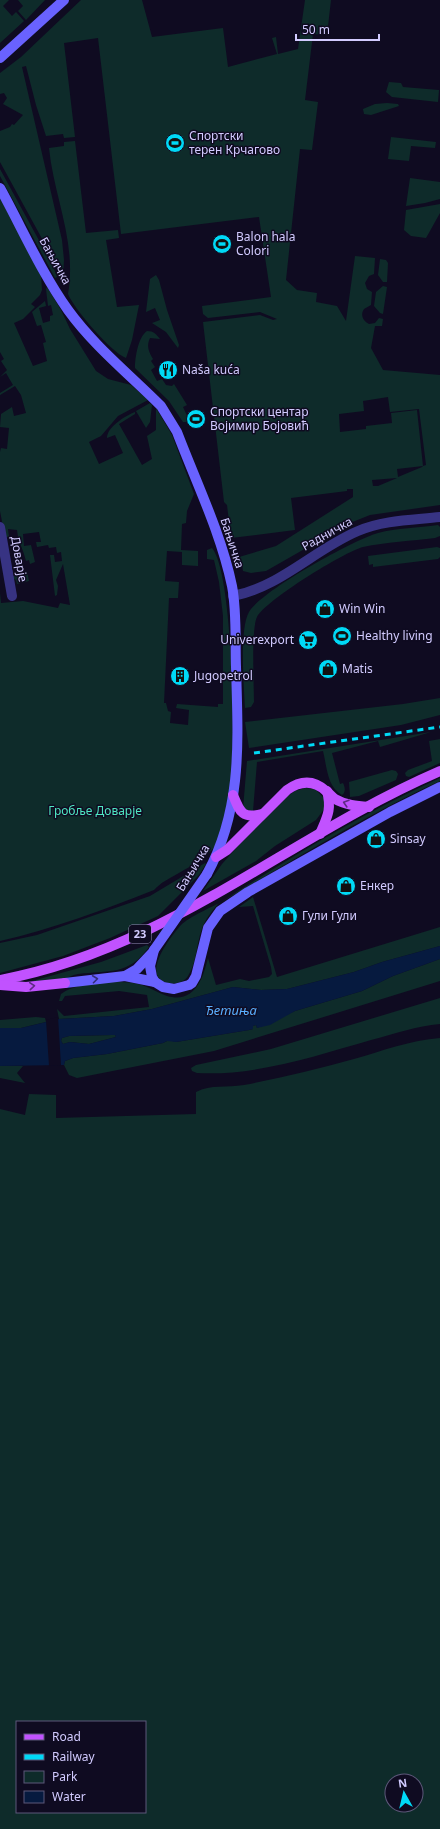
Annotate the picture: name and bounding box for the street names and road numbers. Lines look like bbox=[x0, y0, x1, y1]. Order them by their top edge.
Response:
street label: Бањичка bbox=[35, 234, 75, 288]
street label: Радничка bbox=[298, 513, 355, 554]
street label: Бањичка bbox=[216, 515, 249, 570]
street label: Доварје bbox=[7, 535, 32, 584]
street label: Бањичка bbox=[172, 841, 213, 894]
road number: 23 bbox=[129, 925, 151, 943]

